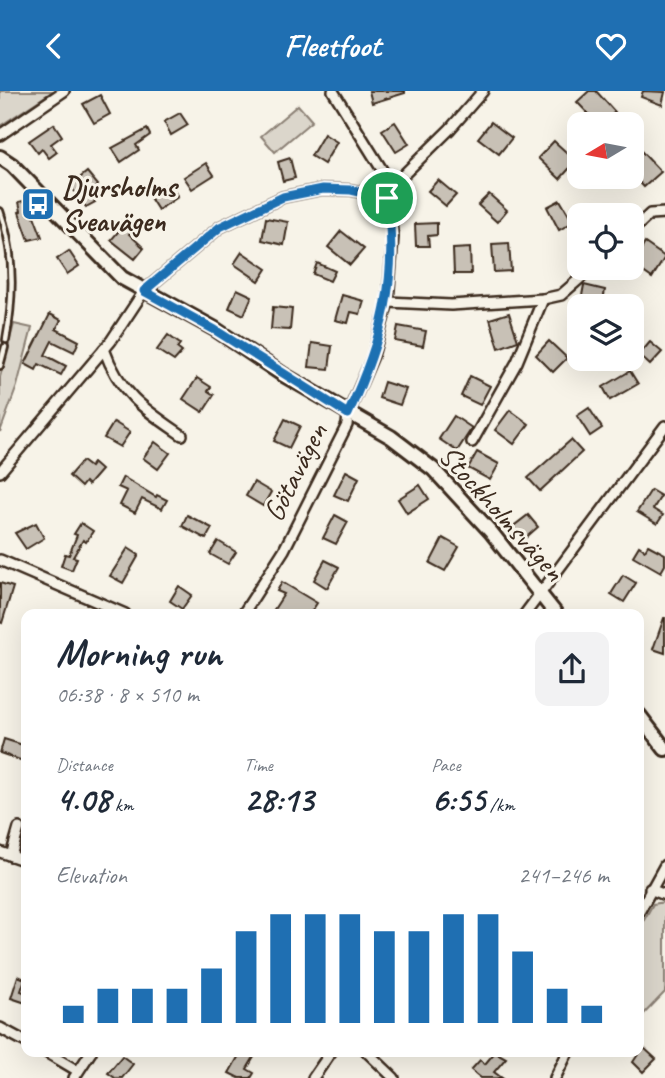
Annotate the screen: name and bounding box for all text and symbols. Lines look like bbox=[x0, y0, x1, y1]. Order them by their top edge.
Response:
text: Fleetfoot bbox=[284, 25, 381, 66]
icon: back bbox=[35, 27, 73, 65]
icon: heart bbox=[592, 27, 630, 65]
north arrow bbox=[567, 112, 644, 189]
map controls bbox=[567, 112, 644, 371]
place label: Djursholms Sveavägen bbox=[62, 168, 180, 240]
pin bbox=[357, 168, 417, 228]
icon: arrive bbox=[368, 179, 406, 217]
bus stop icon: Djursholms Sveavägen bbox=[19, 185, 57, 223]
button: locate bbox=[567, 203, 644, 280]
button: layers bbox=[567, 294, 644, 371]
street label: Götavägen bbox=[254, 416, 336, 527]
street label: Stockholmsvägen bbox=[431, 437, 574, 590]
text: Morning run bbox=[56, 630, 222, 677]
button: share bbox=[535, 632, 609, 706]
text: 06:38 · 8 × 510 m bbox=[56, 680, 199, 709]
text: Distance bbox=[56, 753, 113, 777]
text: Time bbox=[244, 753, 273, 777]
text: Pace bbox=[431, 753, 461, 777]
text: 4.08 bbox=[56, 777, 110, 822]
text: 28:13 bbox=[244, 777, 314, 822]
text: 6:55 bbox=[431, 777, 485, 822]
text: km bbox=[110, 793, 133, 817]
text: /km bbox=[485, 793, 515, 817]
text: Elevation bbox=[56, 861, 127, 890]
text: 241–246 m bbox=[518, 861, 609, 890]

